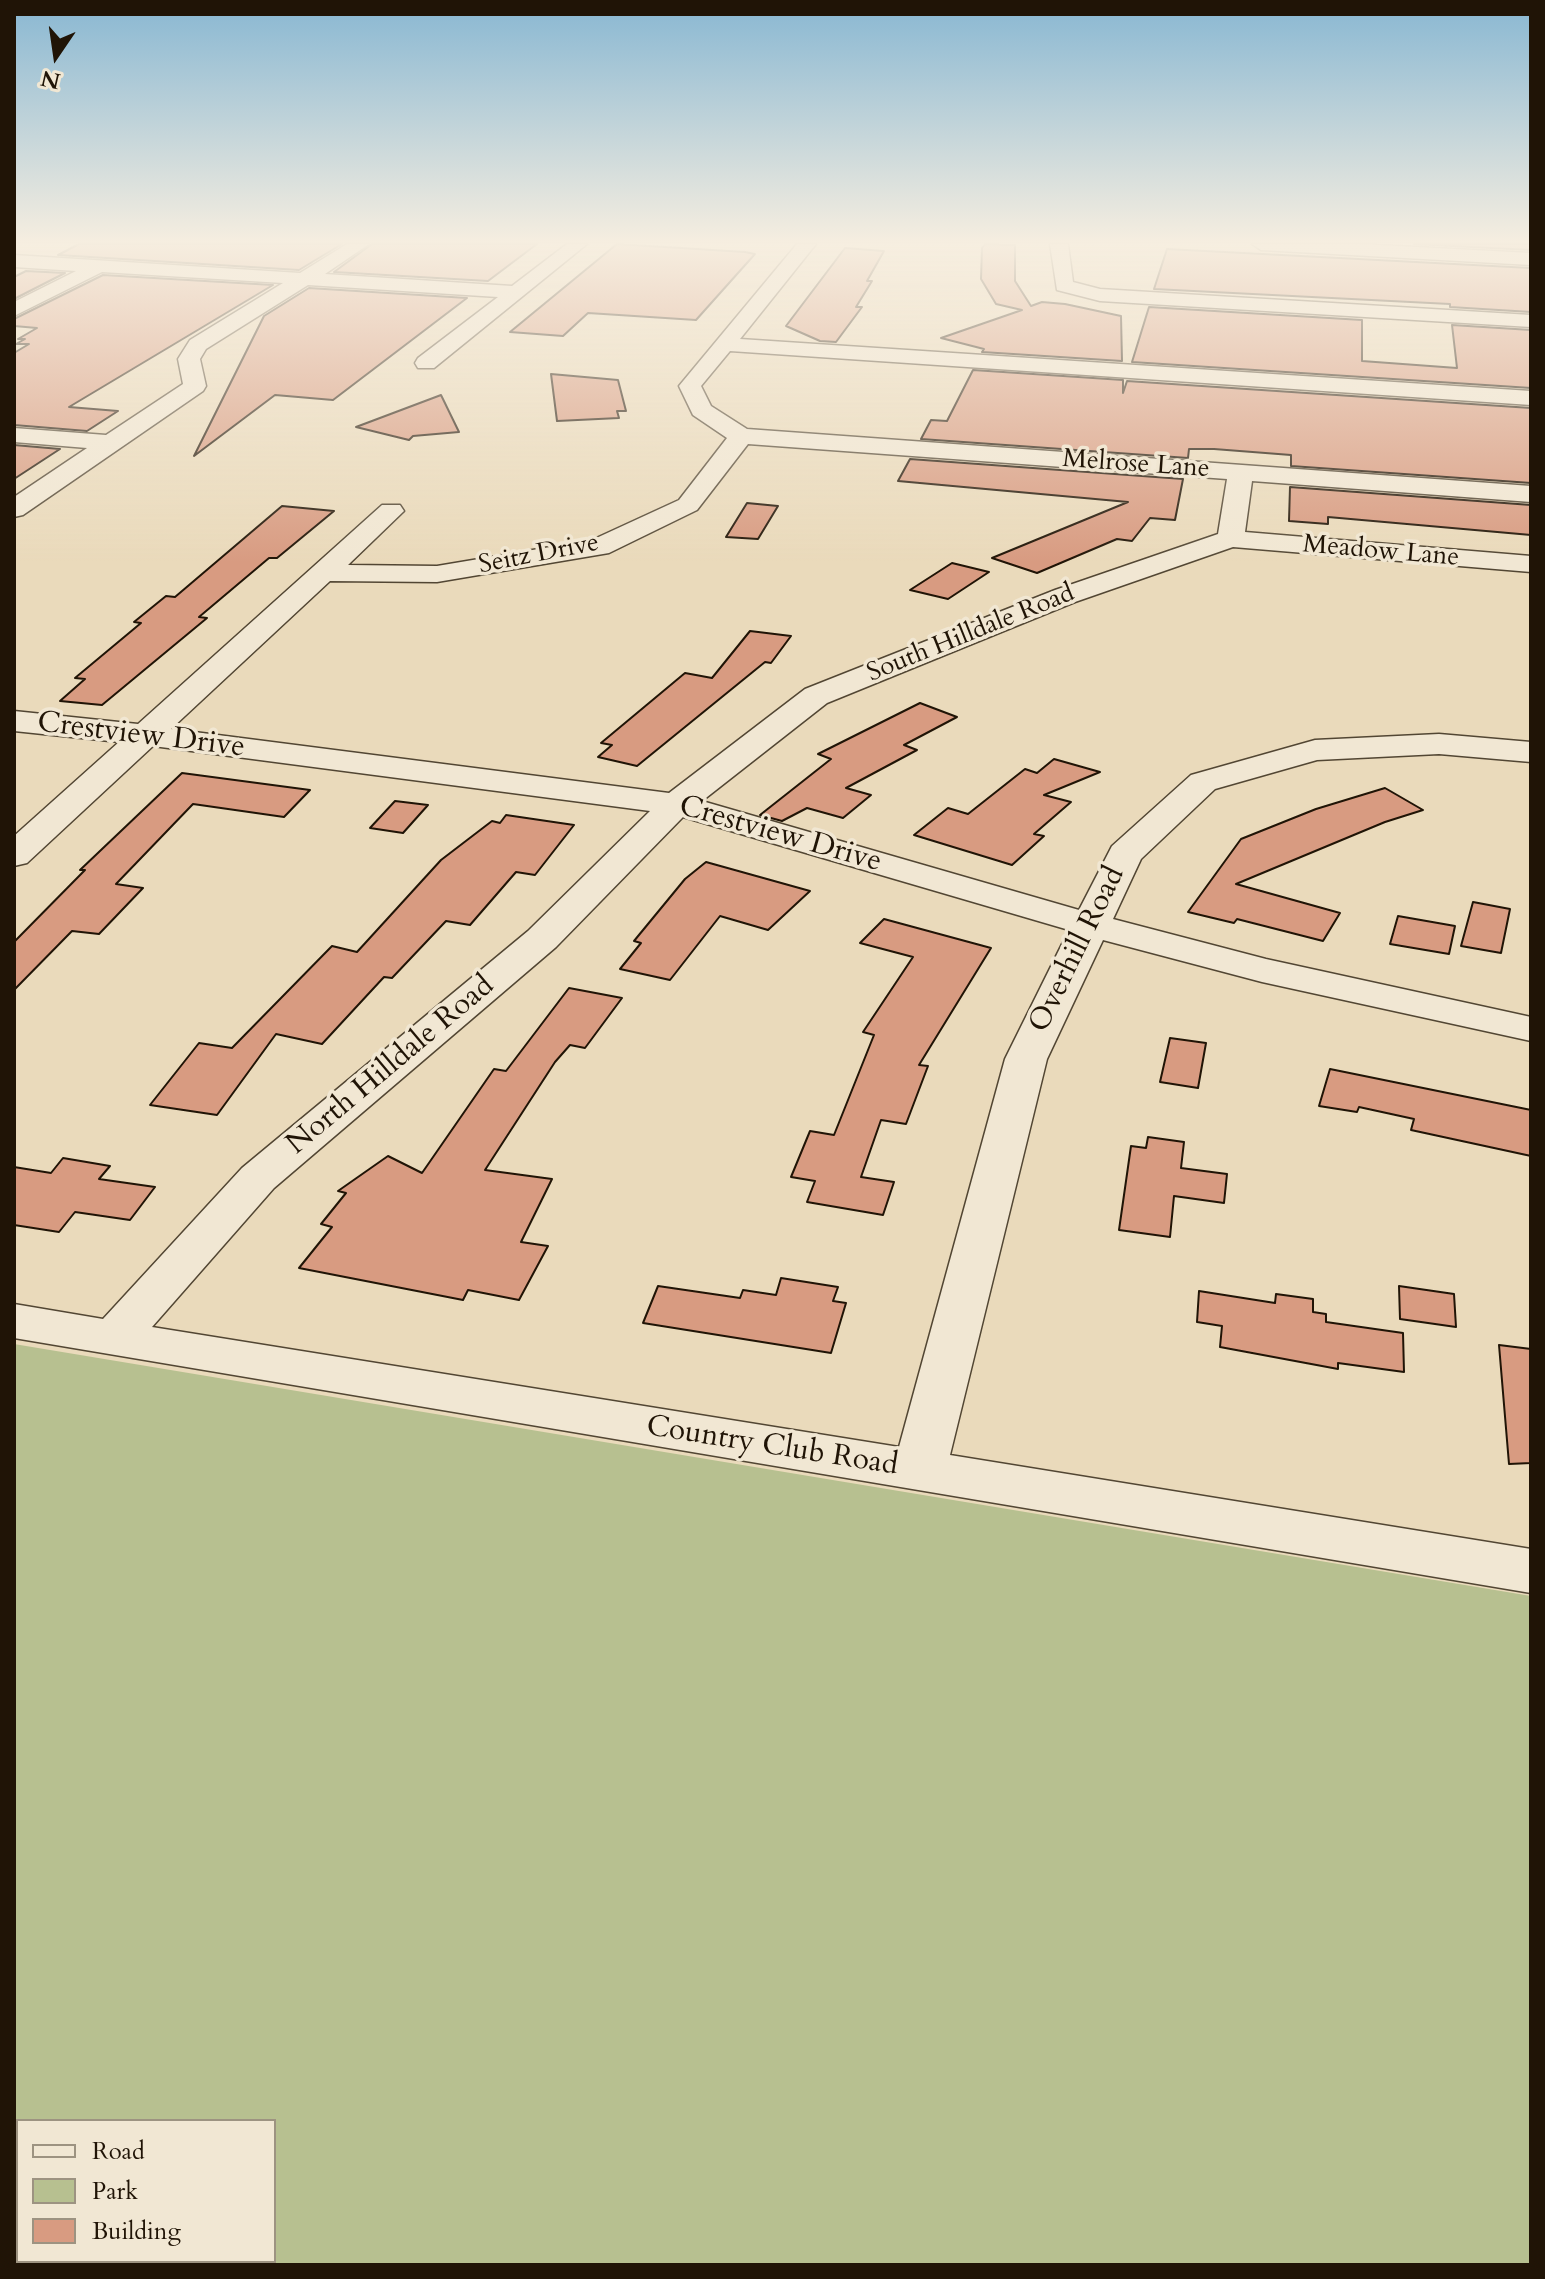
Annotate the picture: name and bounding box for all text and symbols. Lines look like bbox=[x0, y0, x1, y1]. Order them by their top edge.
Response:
north arrow bbox=[16, 16, 96, 96]
text: N bbox=[38, 63, 63, 96]
street label: Melrose Lane bbox=[1061, 444, 1211, 486]
street label: Seitz Drive bbox=[476, 528, 602, 582]
street label: Meadow Lane bbox=[1302, 530, 1460, 574]
street label: South Hilldale Road bbox=[863, 578, 1079, 690]
street label: Crestview Drive bbox=[35, 705, 247, 767]
street label: Crestview Drive bbox=[675, 789, 885, 881]
street label: Overhill Road bbox=[1022, 861, 1134, 1039]
street label: North Hilldale Road bbox=[280, 969, 502, 1163]
street label: Country Club Road bbox=[644, 1409, 900, 1485]
legend bbox=[16, 2119, 276, 2263]
text: Road bbox=[92, 2135, 145, 2168]
text: Park bbox=[92, 2175, 138, 2208]
text: Building bbox=[92, 2215, 181, 2248]

